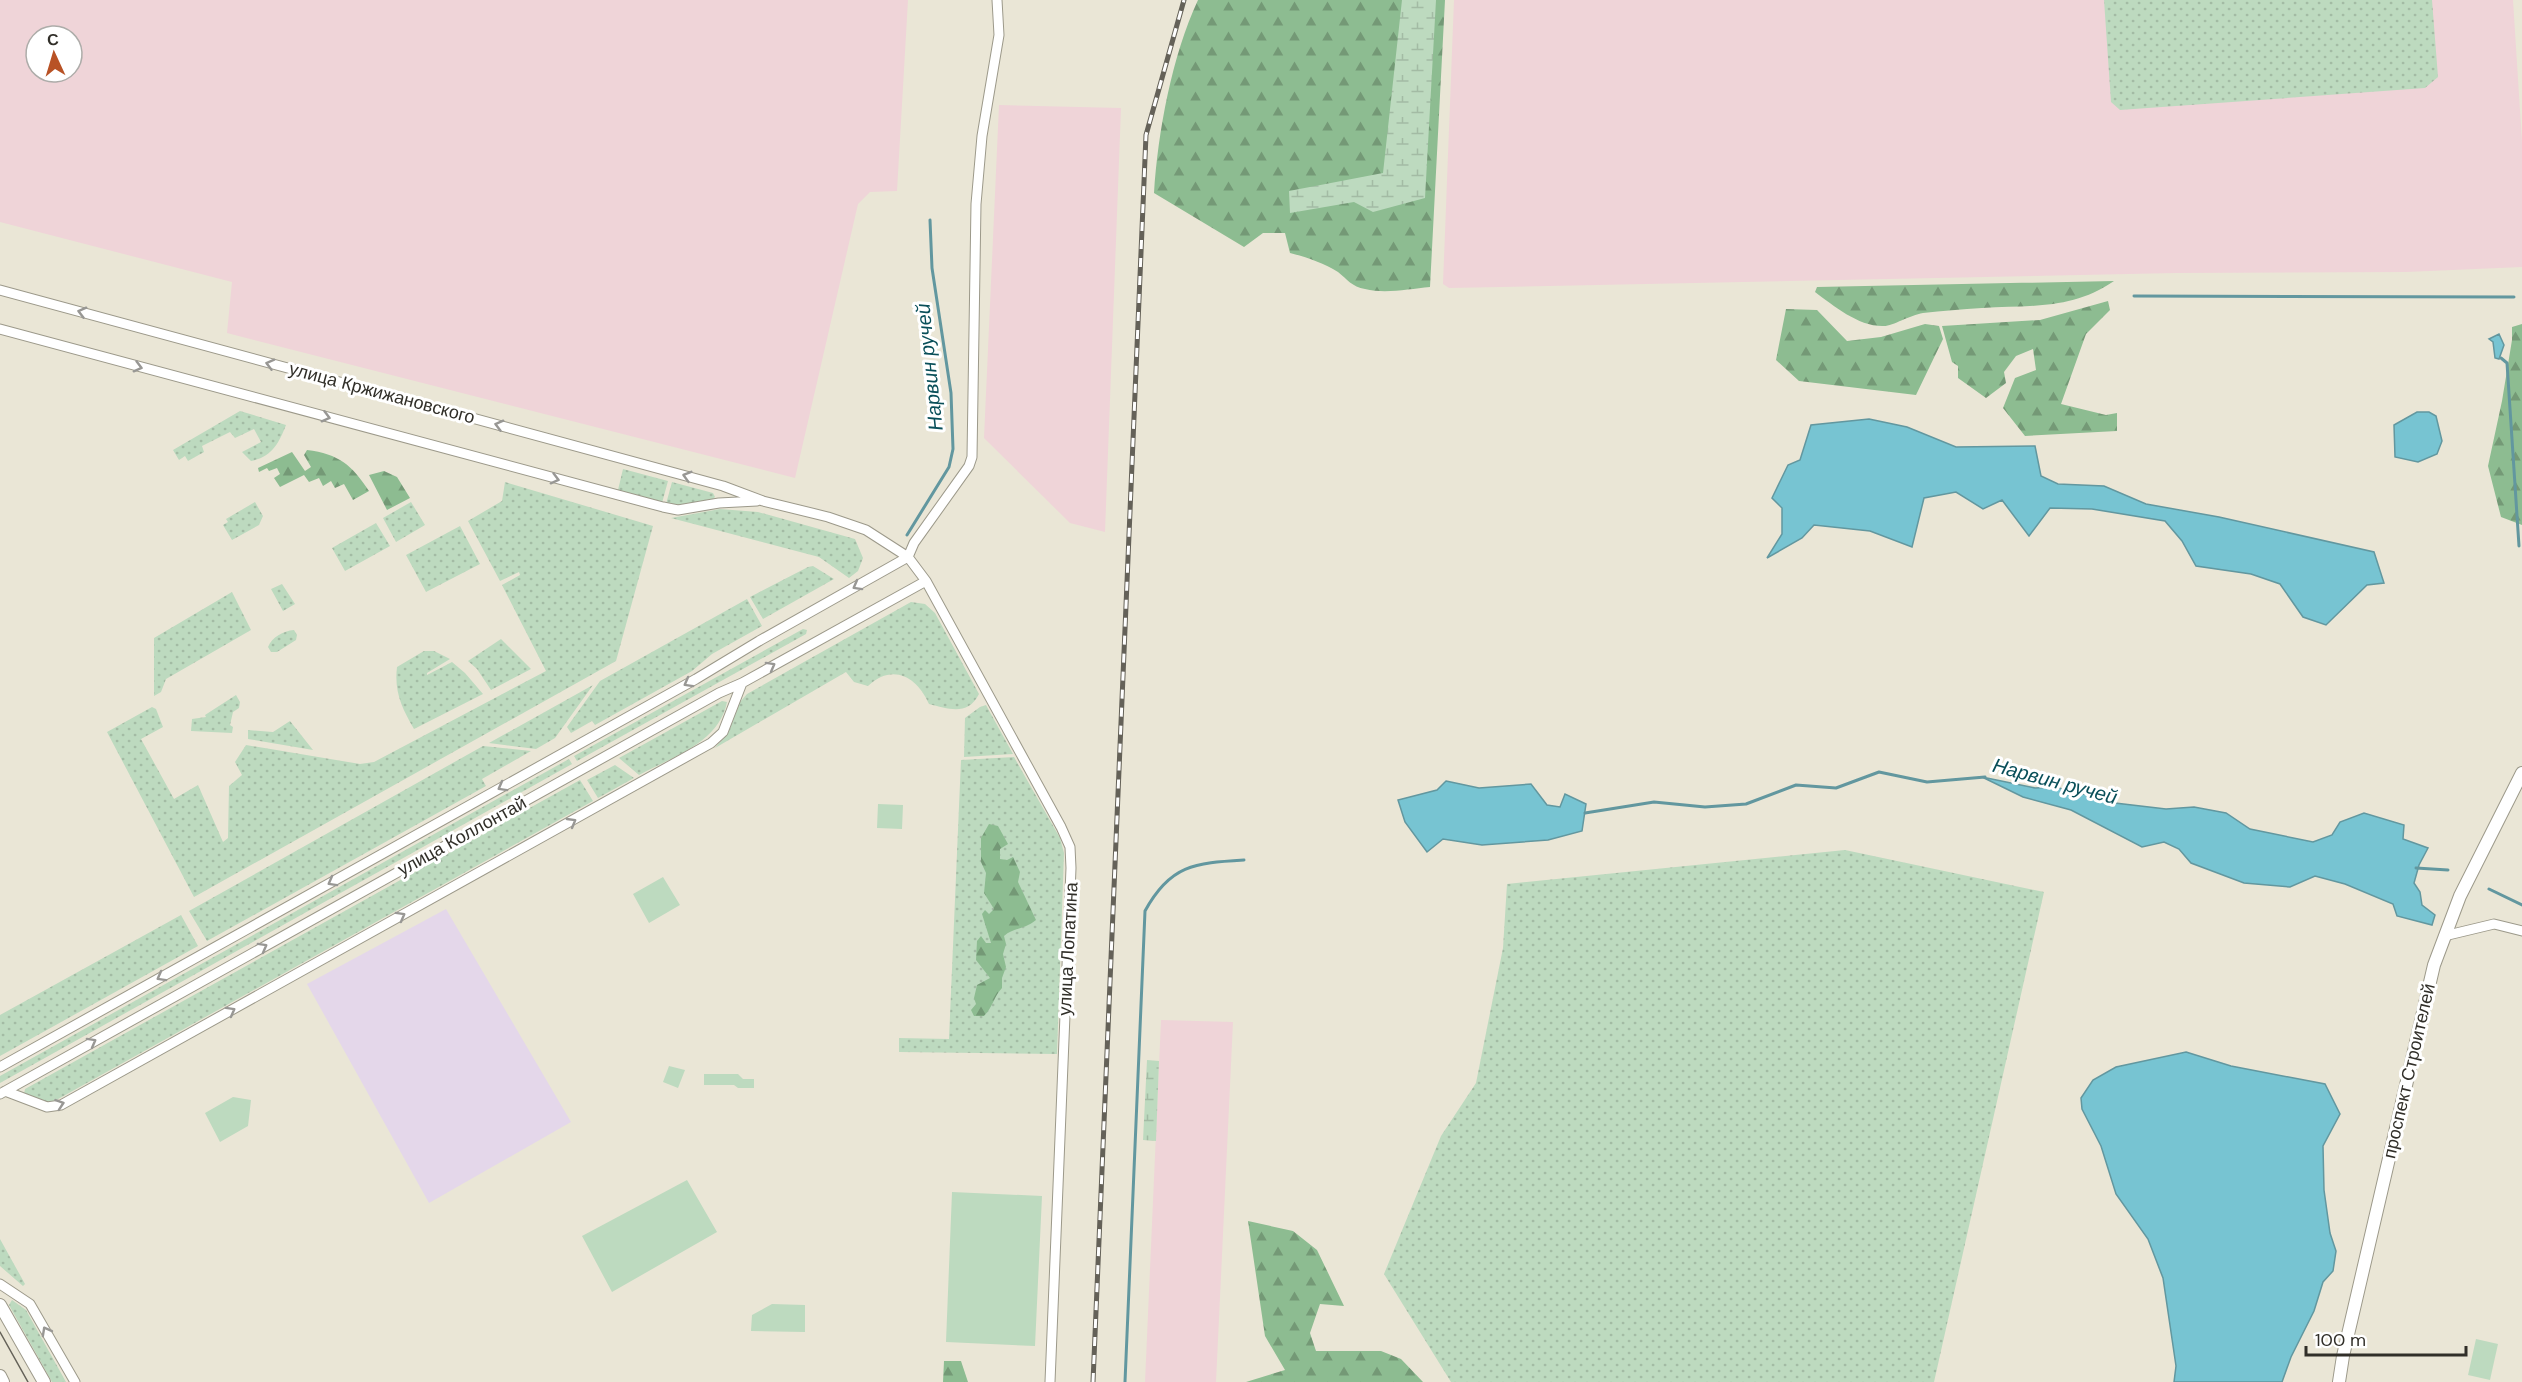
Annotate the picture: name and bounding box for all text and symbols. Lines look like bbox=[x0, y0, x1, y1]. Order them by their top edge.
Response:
north arrow bbox=[24, 24, 84, 84]
text: С bbox=[46, 29, 60, 50]
water label: Нарвин ручей bbox=[909, 302, 949, 432]
one-way arrow bbox=[77, 307, 87, 320]
street label: улица Кржижановского bbox=[286, 357, 478, 429]
one-way arrow bbox=[265, 358, 275, 371]
one-way arrow bbox=[132, 360, 142, 372]
one-way arrow bbox=[321, 410, 331, 423]
one-way arrow bbox=[494, 419, 504, 432]
one-way arrow bbox=[550, 471, 560, 484]
one-way arrow bbox=[682, 471, 693, 483]
one-way arrow bbox=[853, 579, 864, 590]
one-way arrow bbox=[765, 662, 776, 674]
one-way arrow bbox=[684, 676, 695, 687]
water label: Нарвин ручей bbox=[1990, 752, 2120, 810]
one-way arrow bbox=[498, 780, 508, 791]
street label: улица Коллонтай bbox=[393, 791, 531, 881]
one-way arrow bbox=[566, 817, 576, 829]
one-way arrow bbox=[328, 875, 338, 886]
street label: улица Лопатина bbox=[1053, 881, 1084, 1016]
one-way arrow bbox=[395, 912, 405, 923]
one-way arrow bbox=[256, 943, 267, 954]
one-way arrow bbox=[157, 970, 168, 981]
street label: проспект Строителей bbox=[2377, 981, 2441, 1161]
one-way arrow bbox=[225, 1007, 235, 1018]
one-way arrow bbox=[86, 1038, 97, 1050]
one-way arrow bbox=[54, 1098, 64, 1111]
scale bar bbox=[2306, 1319, 2466, 1357]
one-way arrow bbox=[42, 1327, 53, 1337]
text: 100 m bbox=[2315, 1328, 2366, 1352]

